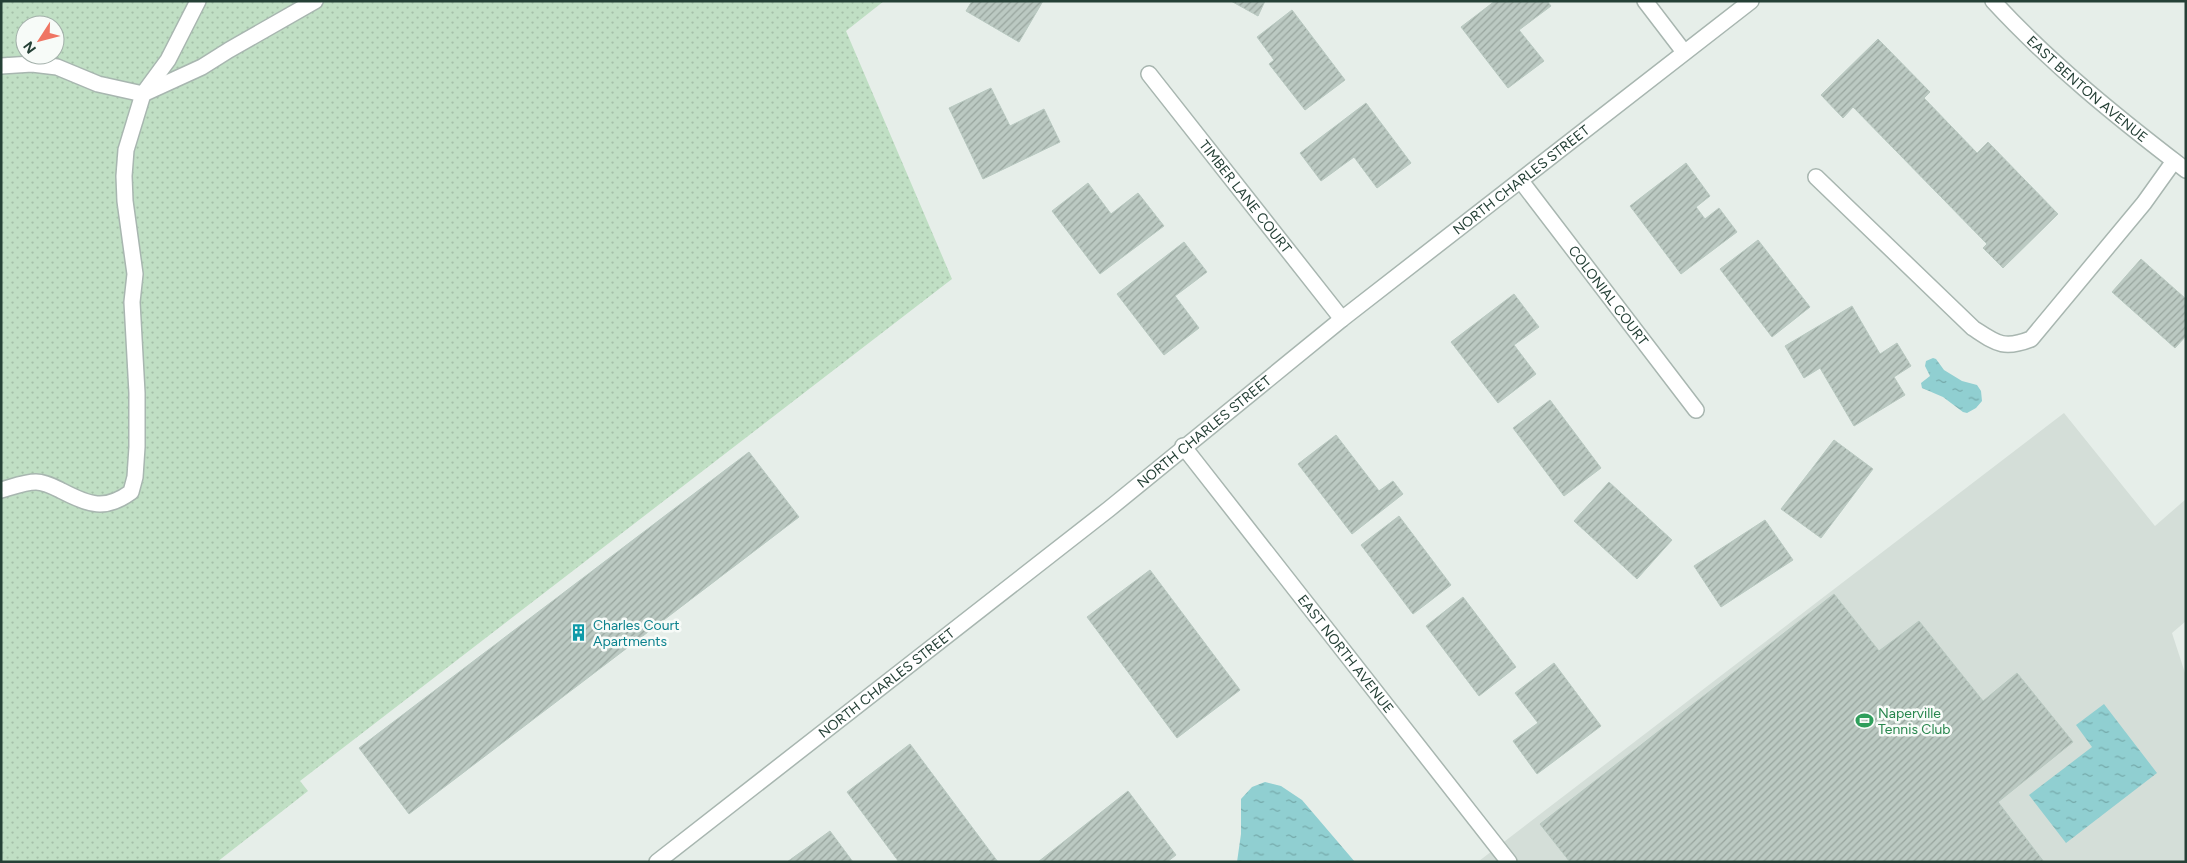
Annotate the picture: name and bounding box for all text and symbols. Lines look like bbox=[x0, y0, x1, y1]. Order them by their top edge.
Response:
north arrow bbox=[15, 15, 65, 65]
street label: EAST BENTON AVENUE bbox=[2023, 32, 2151, 146]
text: N bbox=[20, 38, 40, 57]
street label: NORTH CHARLES STREET bbox=[1450, 122, 1593, 238]
street label: TIMBER LANE COURT bbox=[1195, 137, 1295, 257]
street label: COLONIAL COURT bbox=[1565, 242, 1652, 349]
street label: NORTH CHARLES STREET bbox=[1134, 372, 1275, 492]
street label: EAST NORTH AVENUE bbox=[1294, 592, 1397, 717]
place label: Charles Court Apartments bbox=[593, 617, 680, 650]
building icon: Charles Court Apartments bbox=[569, 623, 589, 643]
street label: NORTH CHARLES STREET bbox=[815, 625, 958, 742]
place label: Naperville Tennis Club bbox=[1878, 705, 1951, 738]
sports icon: Naperville Tennis Club bbox=[1854, 711, 1874, 731]

